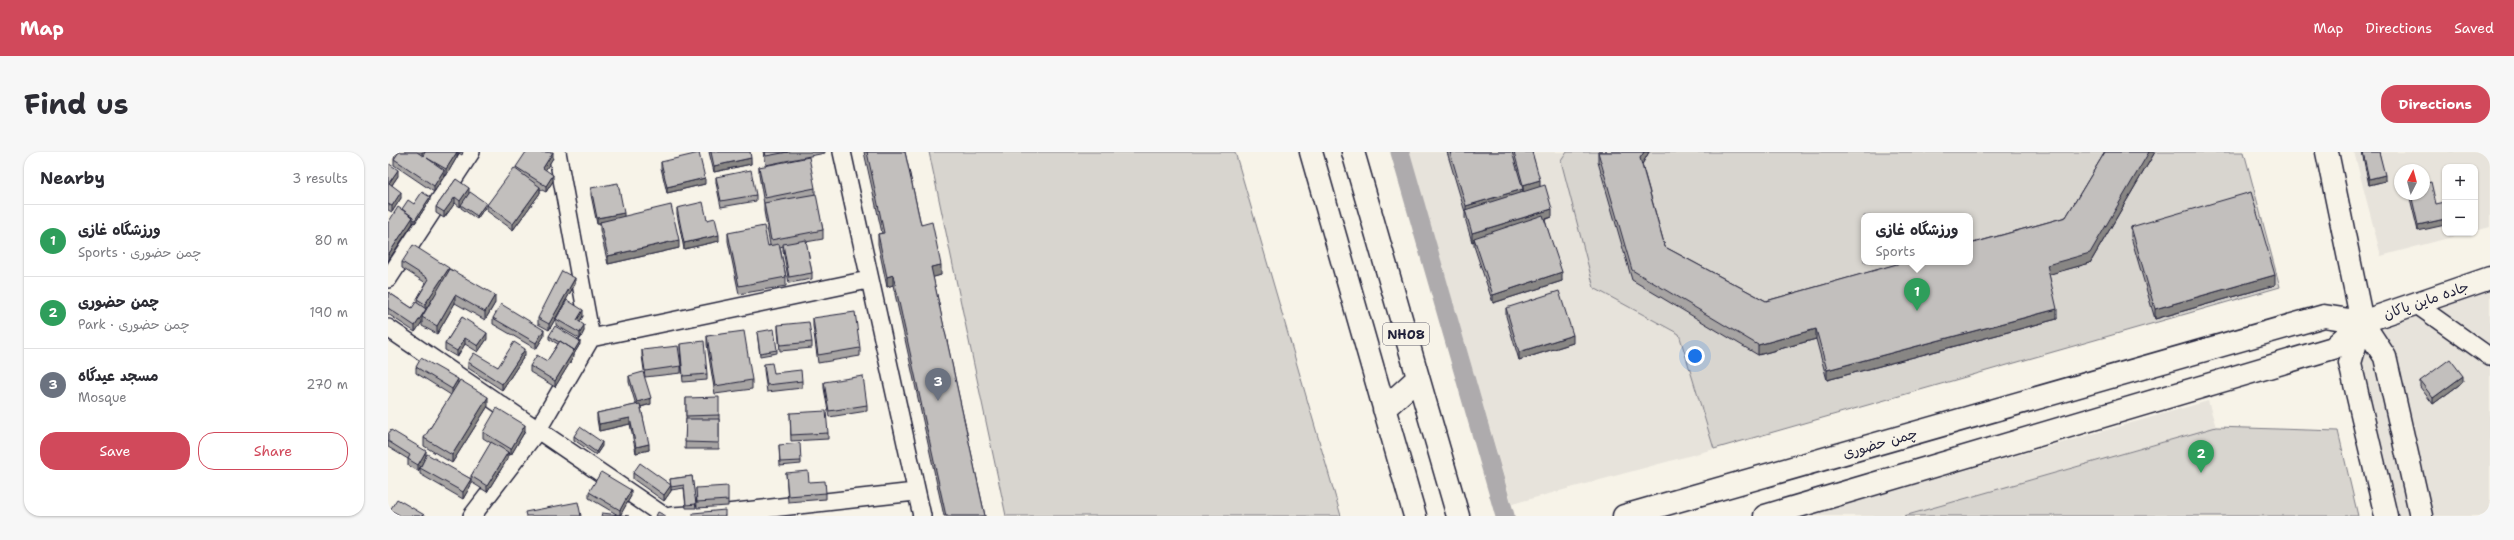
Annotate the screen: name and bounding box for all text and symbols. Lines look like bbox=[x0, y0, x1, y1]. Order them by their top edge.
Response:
text: Map bbox=[20, 16, 64, 41]
text: Map bbox=[2314, 19, 2344, 37]
text: Directions bbox=[2366, 19, 2432, 37]
text: Saved bbox=[2454, 19, 2494, 37]
text: Find us bbox=[24, 85, 129, 123]
button: Directions bbox=[2381, 85, 2490, 123]
north arrow bbox=[2394, 164, 2430, 200]
map controls bbox=[2442, 164, 2478, 236]
button: + bbox=[2442, 164, 2478, 200]
text: Nearby bbox=[40, 167, 105, 189]
text: 3 results bbox=[292, 170, 348, 187]
button: − bbox=[2442, 200, 2478, 236]
popup bbox=[1861, 213, 1973, 265]
text: ورزشگاه غازی bbox=[78, 220, 161, 240]
text: ورزشگاه غازی bbox=[1876, 220, 1958, 240]
text: 1 bbox=[50, 232, 56, 249]
text: 80 m bbox=[314, 232, 348, 249]
text: Sports bbox=[1876, 243, 1915, 260]
text: Sports · چمن حضوری bbox=[78, 244, 202, 261]
street label: جاده ماین پاکان bbox=[2381, 277, 2471, 324]
pin: 1 bbox=[1904, 278, 1930, 311]
text: چمن حضوری bbox=[78, 292, 159, 312]
text: 2 bbox=[48, 304, 58, 321]
text: 190 m bbox=[309, 304, 348, 321]
text: Park · چمن حضوری bbox=[78, 316, 190, 333]
road number: NH08 bbox=[1383, 323, 1429, 345]
your location bbox=[1685, 346, 1705, 366]
text: مسجد عیدگاه bbox=[78, 366, 159, 386]
pin: 3 bbox=[925, 368, 951, 401]
text: 3 bbox=[48, 376, 58, 393]
text: 270 m bbox=[306, 376, 348, 393]
text: Mosque bbox=[78, 389, 127, 406]
street label: چمن حضوری bbox=[1841, 424, 1920, 463]
button: Save bbox=[40, 432, 190, 470]
button: Share bbox=[198, 432, 348, 470]
pin: 2 bbox=[2188, 440, 2214, 473]

